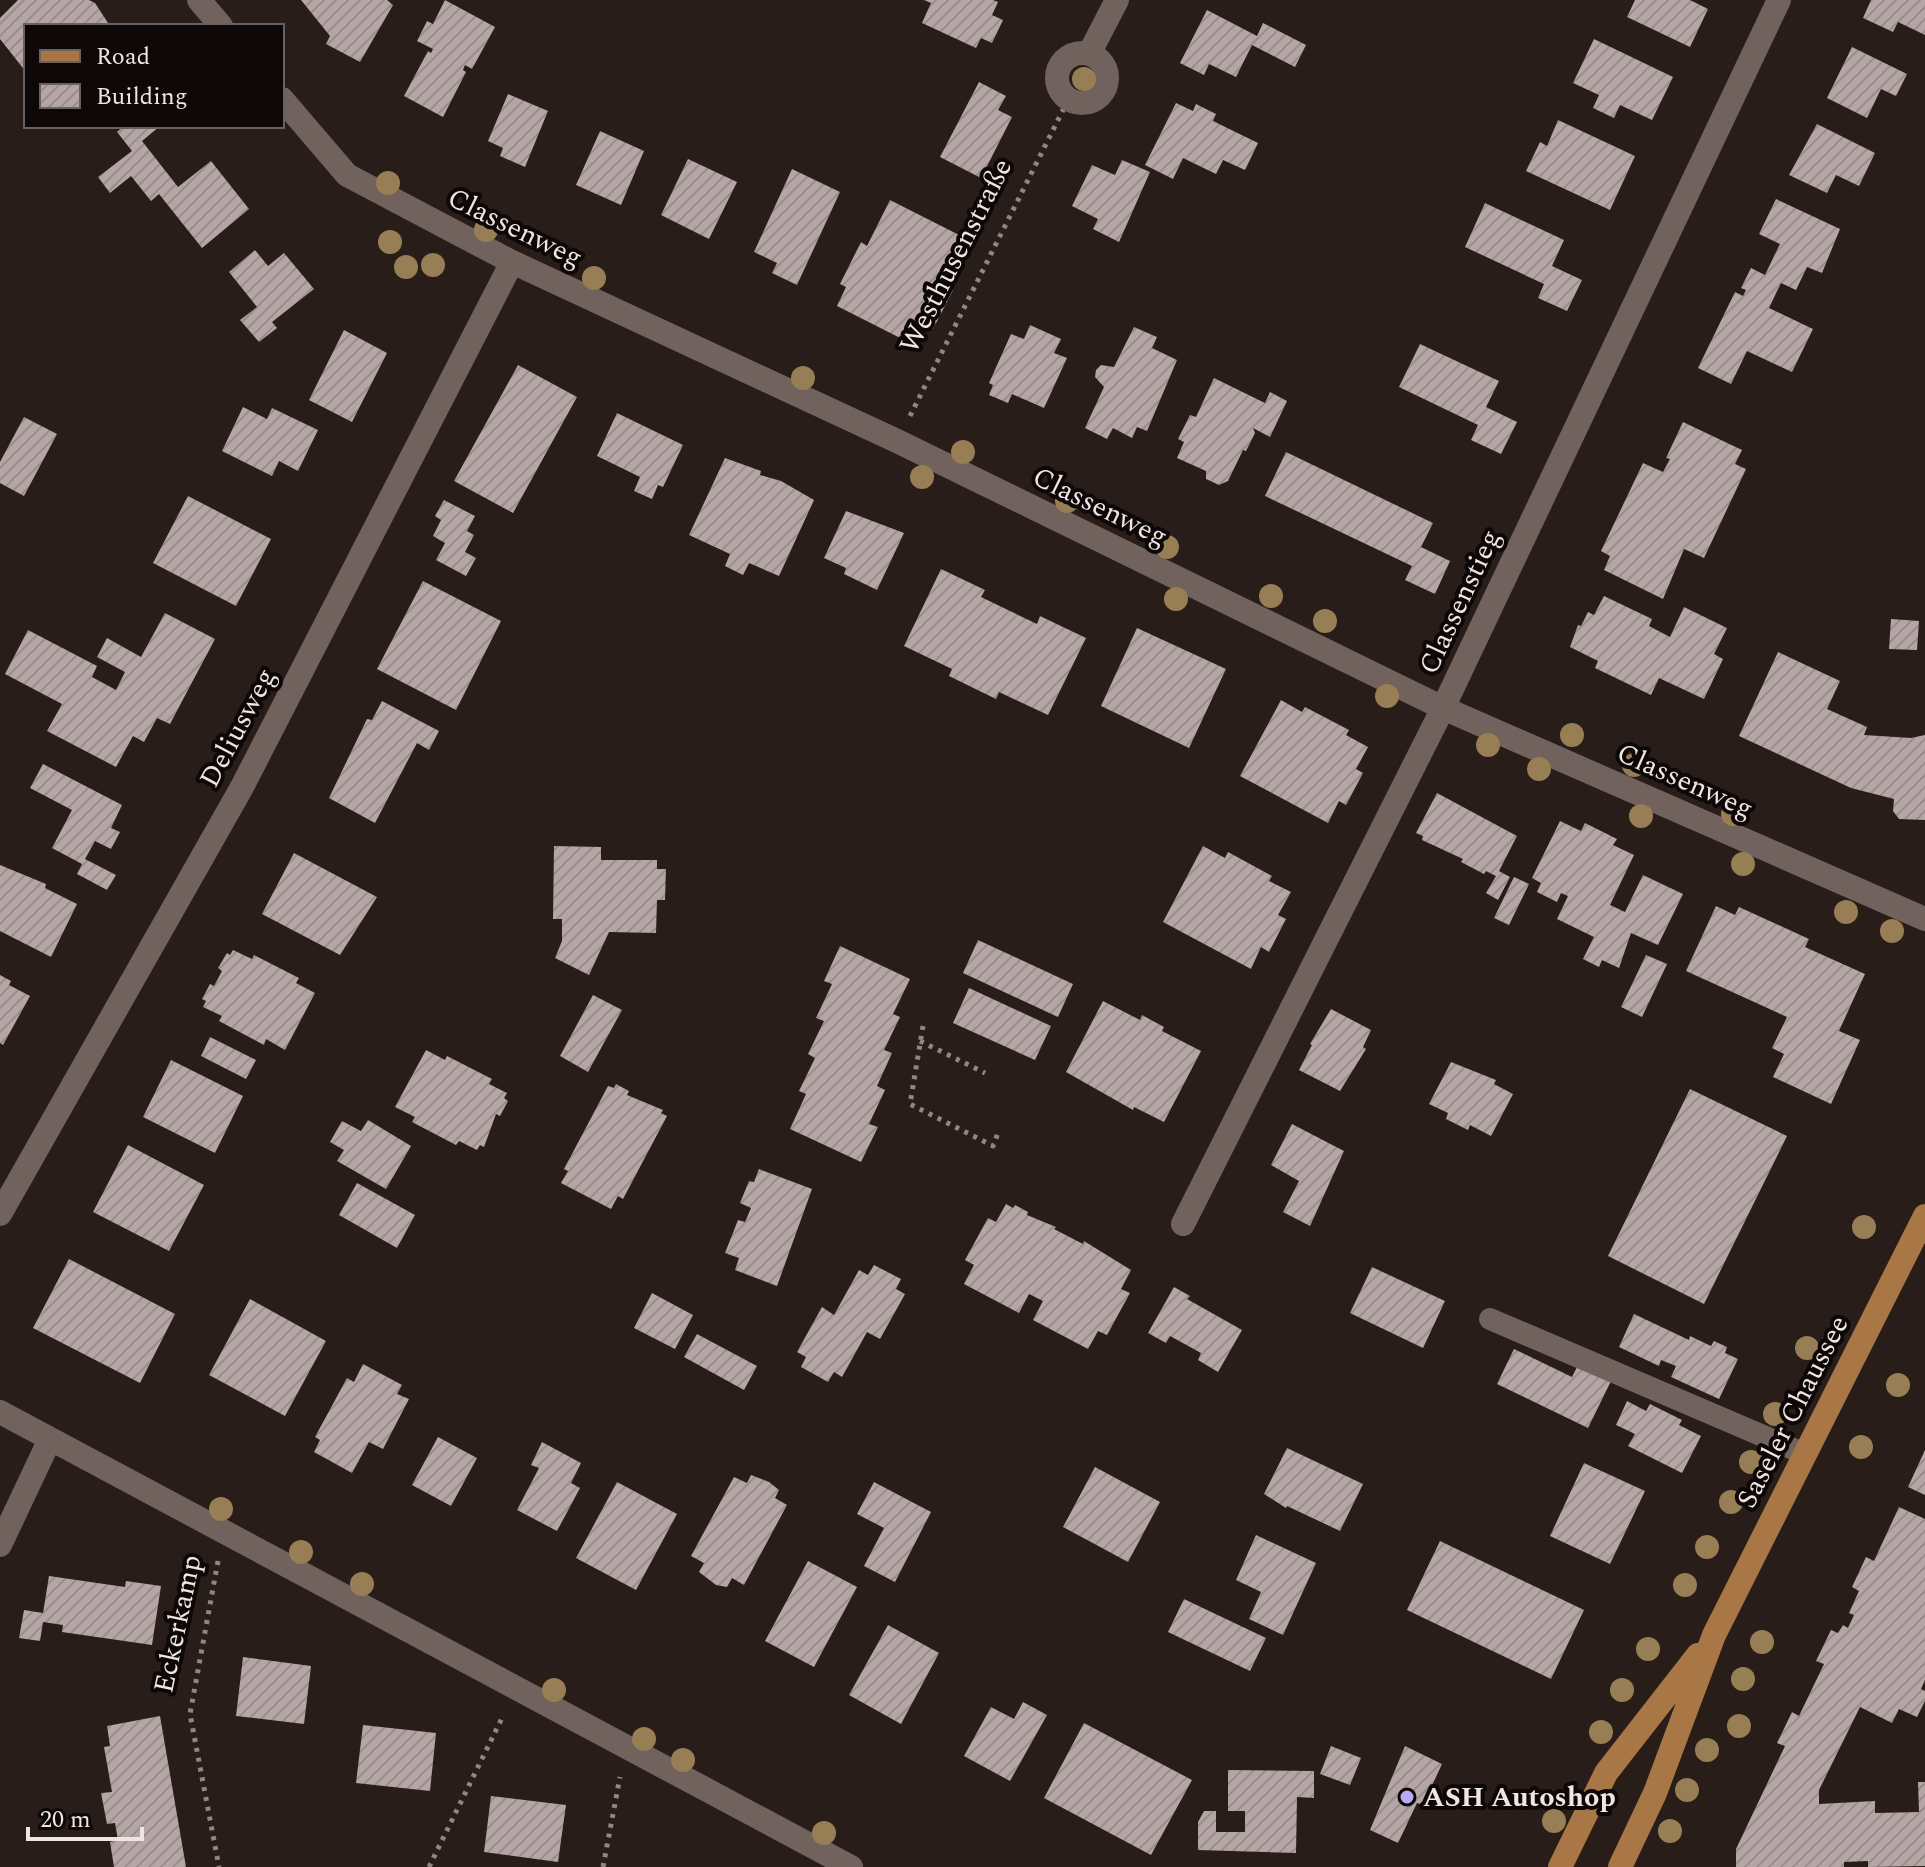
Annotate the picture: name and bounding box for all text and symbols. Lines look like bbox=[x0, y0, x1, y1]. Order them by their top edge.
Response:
legend bbox=[24, 24, 284, 128]
text: Road bbox=[96, 39, 150, 75]
text: Building bbox=[96, 79, 188, 115]
street label: Westhusenstraße bbox=[888, 151, 1024, 361]
street label: Classenweg bbox=[440, 177, 590, 279]
street label: Classenweg bbox=[1025, 456, 1175, 558]
street label: Classenstieg bbox=[1408, 523, 1512, 681]
street label: Deliusweg bbox=[189, 661, 287, 795]
street label: Classenweg bbox=[1610, 732, 1760, 830]
street label: Saseler Chaussee bbox=[1726, 1308, 1860, 1516]
street label: Eckerkamp bbox=[142, 1551, 214, 1697]
place label: ASH Autoshop bbox=[1423, 1776, 1616, 1819]
marker: ASH Autoshop bbox=[1398, 1788, 1416, 1806]
scale bar bbox=[28, 1791, 142, 1841]
text: 20 m bbox=[40, 1802, 91, 1838]

